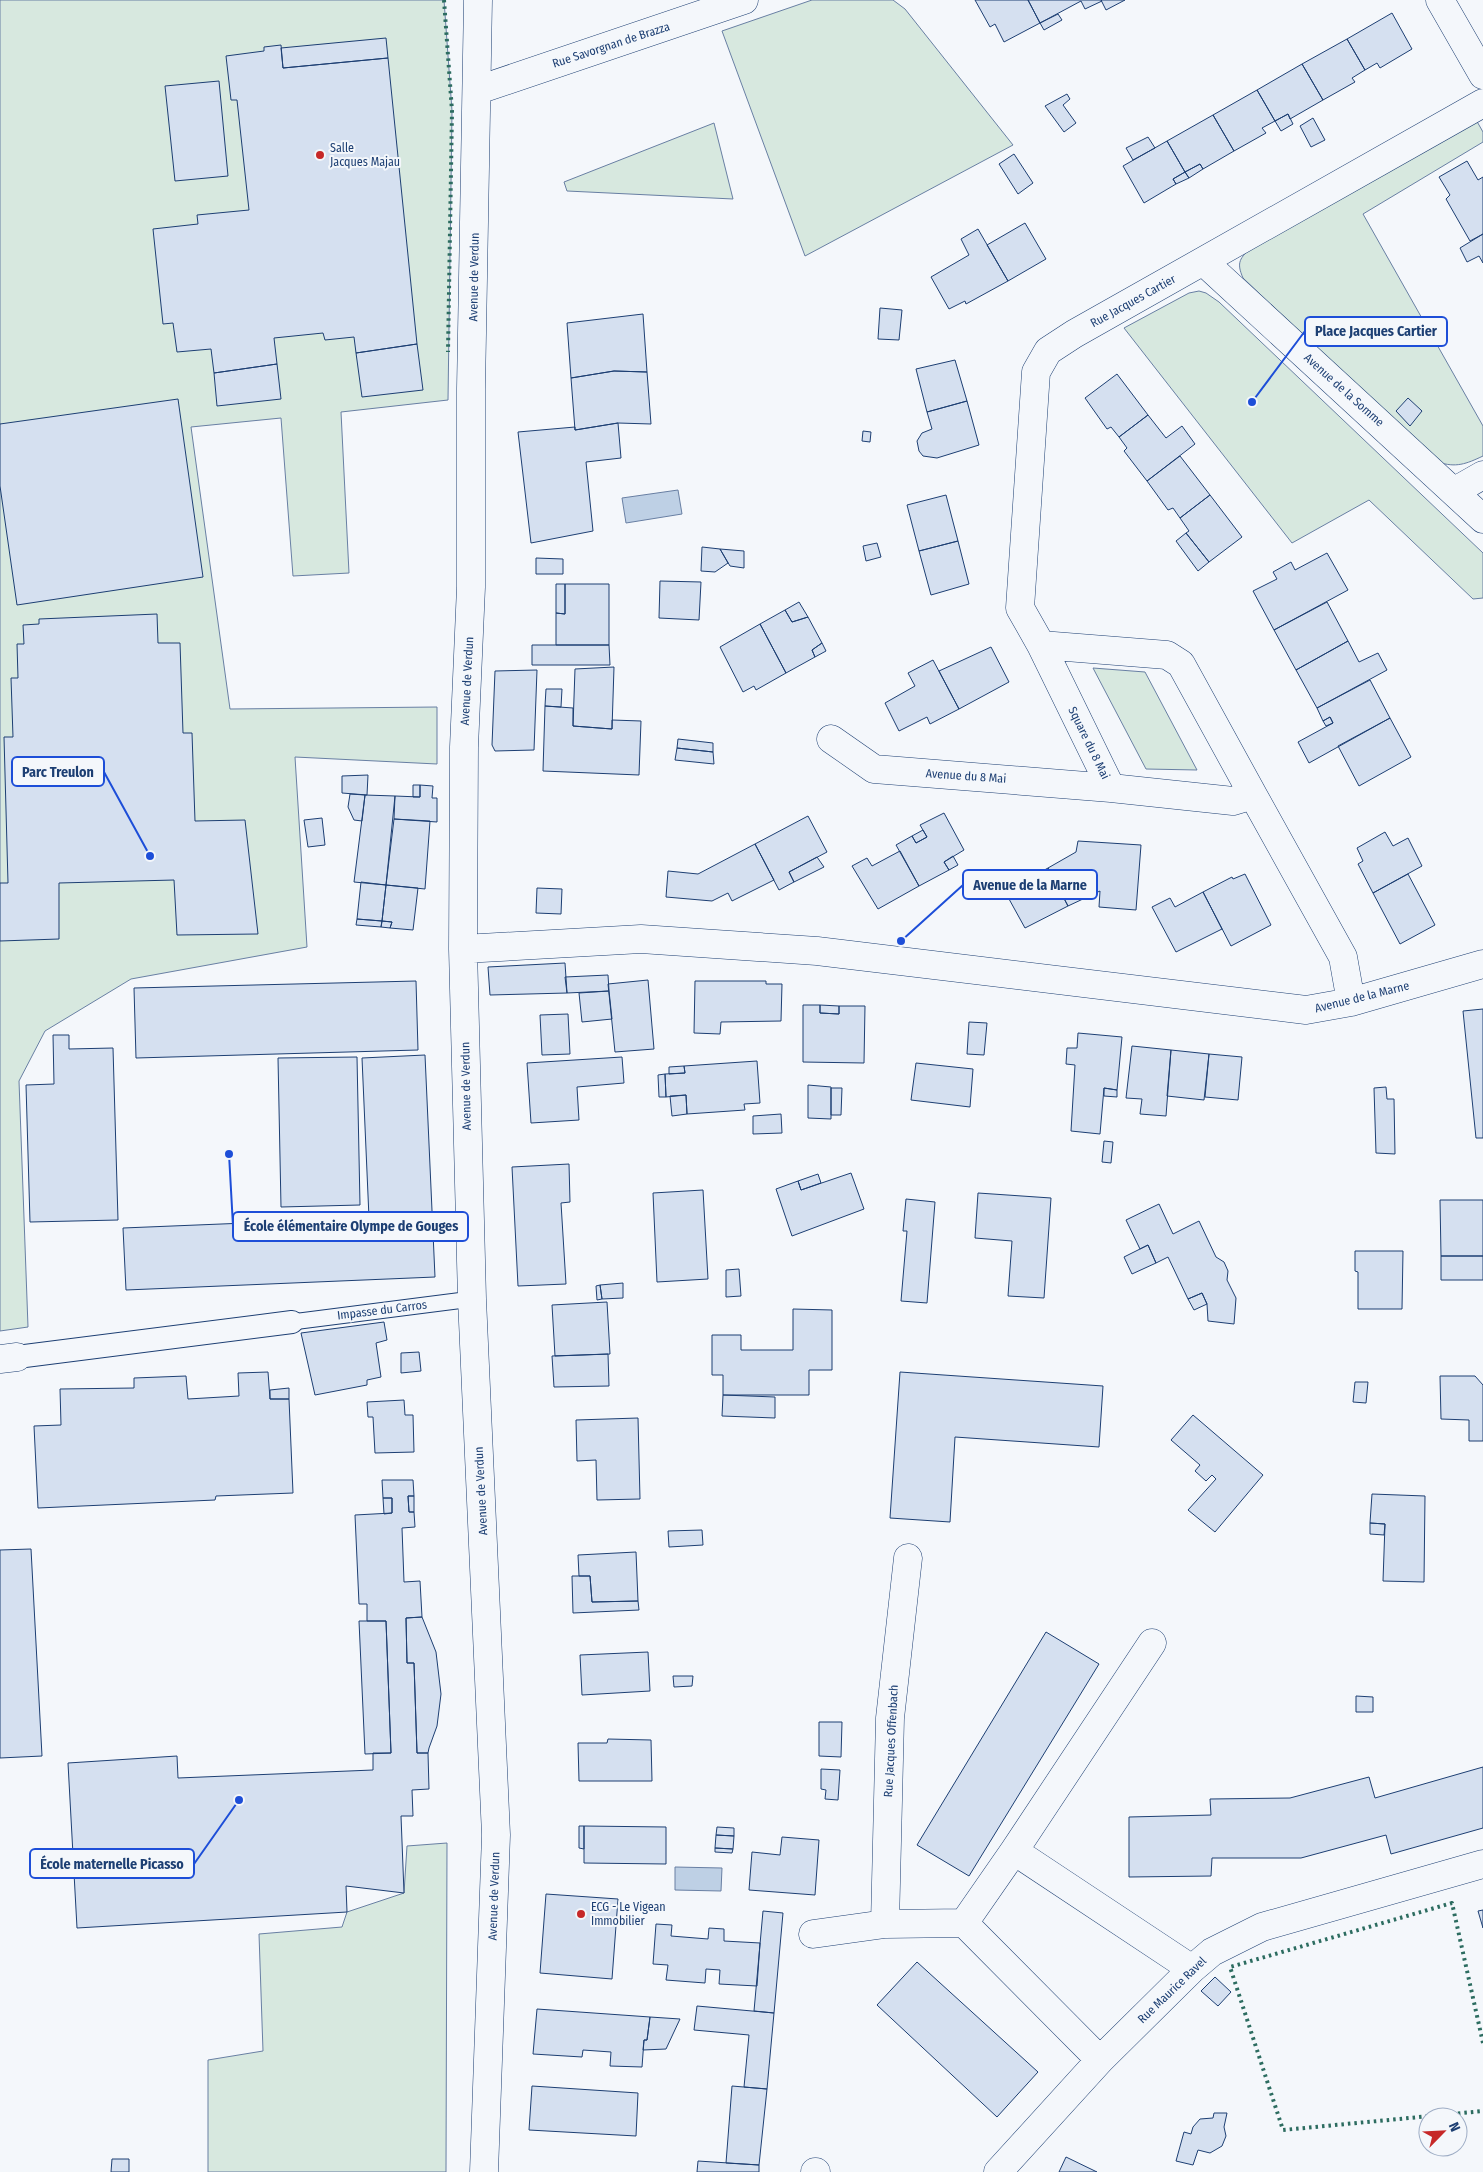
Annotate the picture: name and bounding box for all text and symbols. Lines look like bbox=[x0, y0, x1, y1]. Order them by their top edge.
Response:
street label: Rue Savorgnan de Brazza bbox=[551, 19, 672, 71]
place label: Salle Jacques Majau bbox=[330, 141, 400, 169]
marker: Salle Jacques Majau bbox=[314, 149, 326, 161]
street label: Avenue de Verdun bbox=[466, 233, 482, 321]
street label: Rue Jacques Cartier bbox=[1088, 271, 1179, 330]
callout: Place Jacques Cartier bbox=[1305, 317, 1447, 346]
text: Place Jacques Cartier bbox=[1315, 323, 1438, 340]
street label: Avenue de la Somme bbox=[1301, 350, 1387, 430]
street label: Avenue de Verdun bbox=[458, 636, 476, 726]
street label: Square du 8 Mai bbox=[1065, 704, 1113, 782]
callout: Parc Treulon bbox=[12, 757, 104, 786]
text: Parc Treulon bbox=[22, 764, 94, 781]
street label: Avenue du 8 Mai bbox=[925, 766, 1007, 786]
callout: Avenue de la Marne bbox=[963, 870, 1097, 899]
text: Avenue de la Marne bbox=[972, 877, 1087, 894]
street label: Avenue de la Marne bbox=[1313, 978, 1411, 1015]
street label: Avenue de Verdun bbox=[458, 1042, 474, 1130]
callout: École élémentaire Olympe de Gouges bbox=[233, 1212, 468, 1241]
text: École élémentaire Olympe de Gouges bbox=[244, 1217, 458, 1235]
street label: Impasse du Carros bbox=[336, 1298, 428, 1322]
street label: Avenue de Verdun bbox=[472, 1446, 490, 1536]
street label: Rue Jacques Offenbach bbox=[881, 1684, 901, 1798]
callout: École maternelle Picasso bbox=[30, 1849, 194, 1878]
street label: Avenue de Verdun bbox=[485, 1851, 503, 1941]
text: École maternelle Picasso bbox=[40, 1855, 184, 1873]
place label: ECG - Le Vigean Immobilier bbox=[591, 1900, 666, 1928]
marker: ECG - Le Vigean Immobilier bbox=[575, 1908, 587, 1920]
street label: Rue Maurice Ravel bbox=[1135, 1954, 1209, 2026]
north arrow bbox=[1418, 2107, 1468, 2157]
text: N bbox=[1445, 2120, 1464, 2134]

